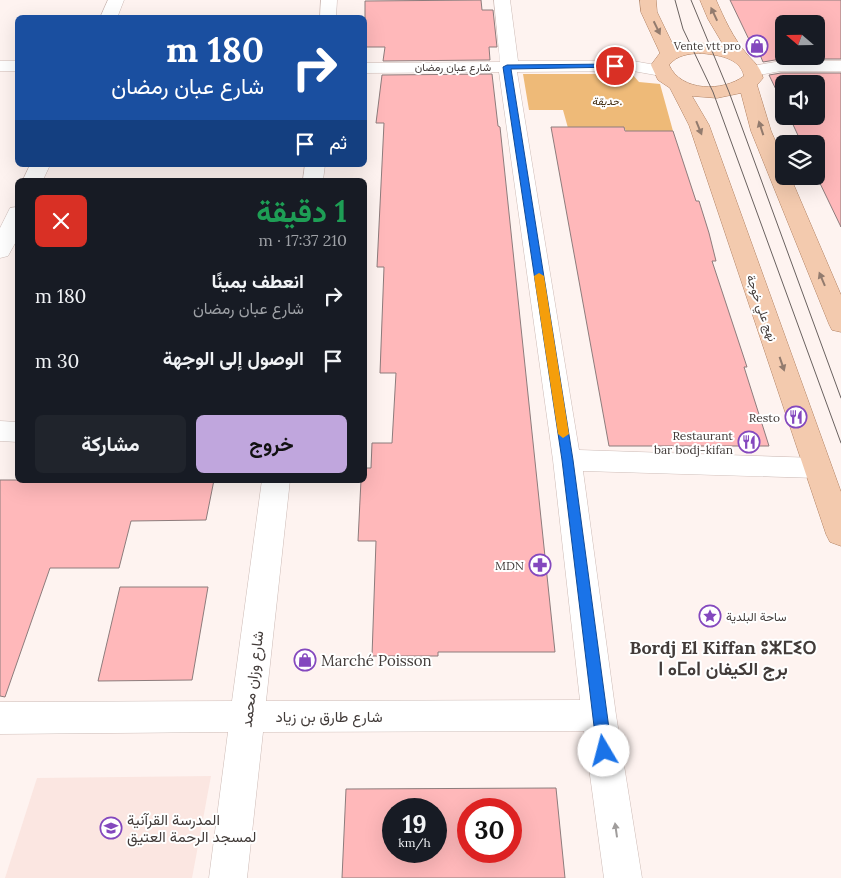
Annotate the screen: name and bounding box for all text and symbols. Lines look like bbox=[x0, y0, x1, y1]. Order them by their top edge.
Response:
one-way arrow bbox=[710, 7, 718, 21]
north arrow bbox=[775, 15, 825, 65]
map controls bbox=[775, 15, 825, 185]
one-way arrow bbox=[653, 20, 661, 35]
text: 180 m bbox=[166, 27, 264, 72]
shop icon: Vente vtt pro bbox=[745, 34, 769, 58]
icon: right bbox=[282, 35, 347, 100]
place label: Vente vtt pro bbox=[673, 39, 741, 53]
pin bbox=[594, 45, 636, 87]
icon: arrive bbox=[601, 52, 629, 80]
street label: شارع عبان رمضان bbox=[415, 60, 491, 75]
text: شارع عبان رمضان bbox=[111, 72, 264, 100]
button: sound bbox=[775, 75, 825, 125]
park label: حديقة. bbox=[592, 94, 622, 108]
one-way arrow bbox=[696, 121, 704, 135]
one-way arrow bbox=[756, 121, 764, 136]
icon: arrive bbox=[291, 130, 319, 158]
text: ثم bbox=[329, 130, 347, 154]
button: layers bbox=[775, 135, 825, 185]
text: 1 دقيقة bbox=[256, 192, 347, 230]
button: close bbox=[35, 195, 87, 247]
text: 210 m · 17:37 bbox=[259, 230, 347, 250]
text: انعطف يمينًا bbox=[211, 269, 304, 293]
one-way arrow bbox=[818, 271, 826, 286]
street label: نهج علي خوجة bbox=[741, 273, 780, 344]
icon: right bbox=[319, 282, 347, 310]
text: 180 m bbox=[35, 284, 86, 308]
text: شارع عبان رمضان bbox=[193, 298, 304, 318]
text: الوصول إلى الوجهة bbox=[163, 346, 304, 370]
icon: arrive bbox=[319, 347, 347, 375]
text: 30 m bbox=[35, 349, 79, 373]
one-way arrow bbox=[778, 357, 786, 372]
restaurant icon: Resto bbox=[784, 405, 808, 429]
place label: Resto bbox=[749, 410, 780, 425]
button: مشاركة bbox=[35, 415, 186, 473]
button: خروج bbox=[196, 415, 347, 473]
place label: Restaurant bar bodj-kifan bbox=[654, 428, 733, 457]
restaurant icon: Restaurant bar bodj-kifan bbox=[737, 430, 761, 454]
pharmacy icon: MDN bbox=[528, 553, 552, 577]
place label: MDN bbox=[495, 558, 524, 573]
place icon: ساحة البلدية bbox=[698, 604, 722, 628]
place label: ساحة البلدية bbox=[726, 609, 787, 624]
street label: شارع وزان محمد bbox=[237, 629, 269, 729]
district label: Bordj El Kiffan ⵓⵣⵎⵉⵔ ⵏ ⴰⵎⴰⵏ برج الكيفان bbox=[629, 636, 817, 681]
shop icon: Marché Poisson bbox=[293, 648, 317, 672]
place label: Marché Poisson bbox=[321, 651, 432, 670]
street label: شارع طارق بن زياد bbox=[276, 707, 383, 728]
position arrow bbox=[577, 724, 629, 776]
speed limit sign: 30 bbox=[457, 798, 522, 863]
text: 19 bbox=[402, 808, 427, 840]
place label: المدرسة القرآنية لمسجد الرحمة العتيق bbox=[127, 810, 256, 847]
school or university icon: المدرسة القرآنية لمسجد الرحمة العتيق bbox=[99, 816, 123, 840]
one-way arrow bbox=[612, 821, 620, 837]
text: km/h bbox=[398, 835, 431, 850]

